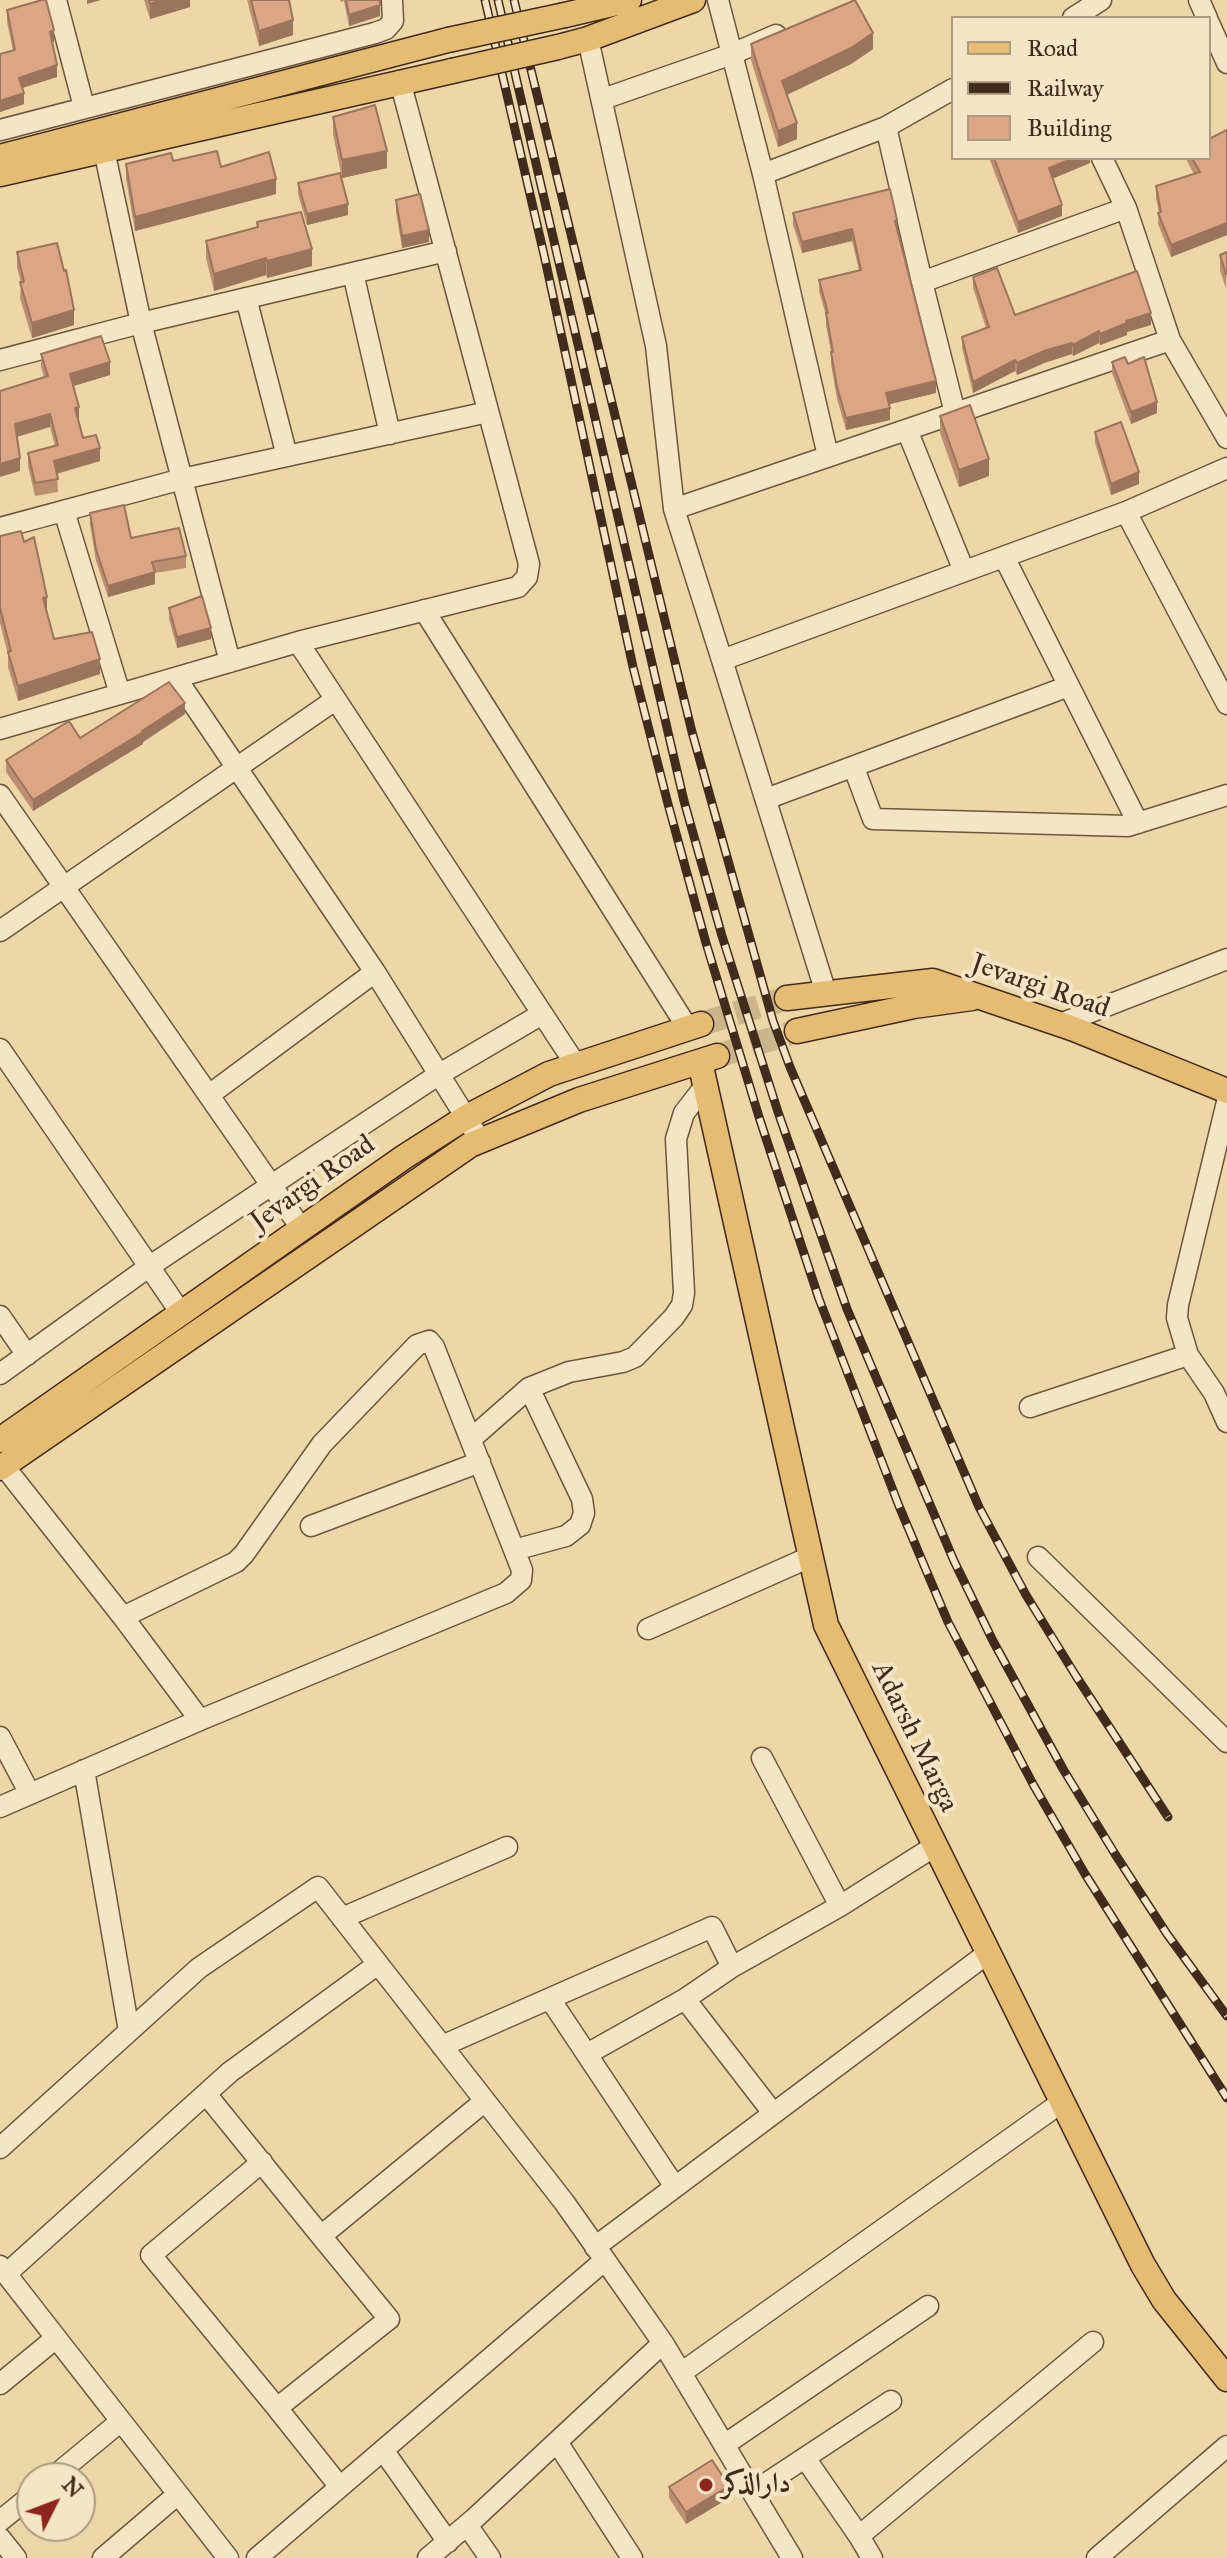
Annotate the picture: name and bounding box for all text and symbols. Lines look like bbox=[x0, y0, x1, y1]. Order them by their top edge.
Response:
legend bbox=[951, 16, 1211, 160]
text: Road bbox=[1027, 33, 1078, 63]
text: Railway bbox=[1027, 73, 1104, 103]
text: Building bbox=[1027, 113, 1112, 143]
street label: Jevargi Road bbox=[966, 948, 1114, 1026]
street label: Jevargi Road bbox=[244, 1129, 382, 1239]
street label: Adarsh Marga bbox=[863, 1656, 965, 1818]
north arrow bbox=[16, 2462, 96, 2542]
place label: دارالذکر bbox=[722, 2468, 791, 2502]
text: N bbox=[56, 2471, 89, 2503]
marker: دارالذکر bbox=[697, 2476, 715, 2494]

